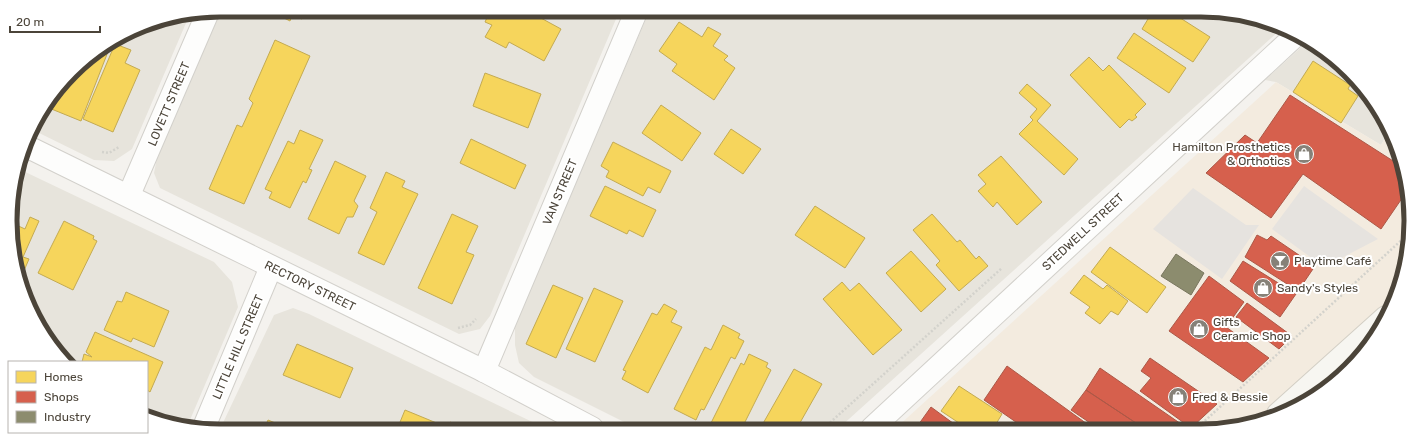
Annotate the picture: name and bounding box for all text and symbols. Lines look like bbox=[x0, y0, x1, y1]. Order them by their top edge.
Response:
scale bar bbox=[10, 8, 100, 34]
text: 20 m bbox=[16, 15, 44, 29]
street label: LOVETT STREET bbox=[145, 60, 193, 148]
place label: Hamilton Prosthetics & Orthotics bbox=[1172, 140, 1290, 168]
shop icon: Hamilton Prosthetics & Orthotics bbox=[1293, 143, 1315, 165]
street label: VAN STREET bbox=[540, 157, 580, 227]
street label: STEDWELL STREET bbox=[1039, 191, 1127, 273]
bar icon: Playtime Café bbox=[1269, 250, 1291, 272]
place label: Playtime Café bbox=[1294, 254, 1372, 268]
street label: RECTORY STREET bbox=[262, 258, 358, 314]
shop icon: Sandy's Styles bbox=[1252, 277, 1274, 299]
place label: Sandy's Styles bbox=[1277, 281, 1358, 295]
street label: LITTLE HILL STREET bbox=[210, 292, 266, 402]
place label: Gifts Ceramic Shop bbox=[1213, 315, 1291, 343]
shop icon: Gifts Ceramic Shop bbox=[1188, 318, 1210, 340]
legend bbox=[8, 361, 148, 433]
text: Homes bbox=[44, 370, 83, 384]
shop icon: Fred & Bessie bbox=[1167, 386, 1189, 408]
text: Shops bbox=[44, 390, 79, 404]
place label: Fred & Bessie bbox=[1192, 390, 1268, 404]
text: Industry bbox=[44, 410, 91, 424]

